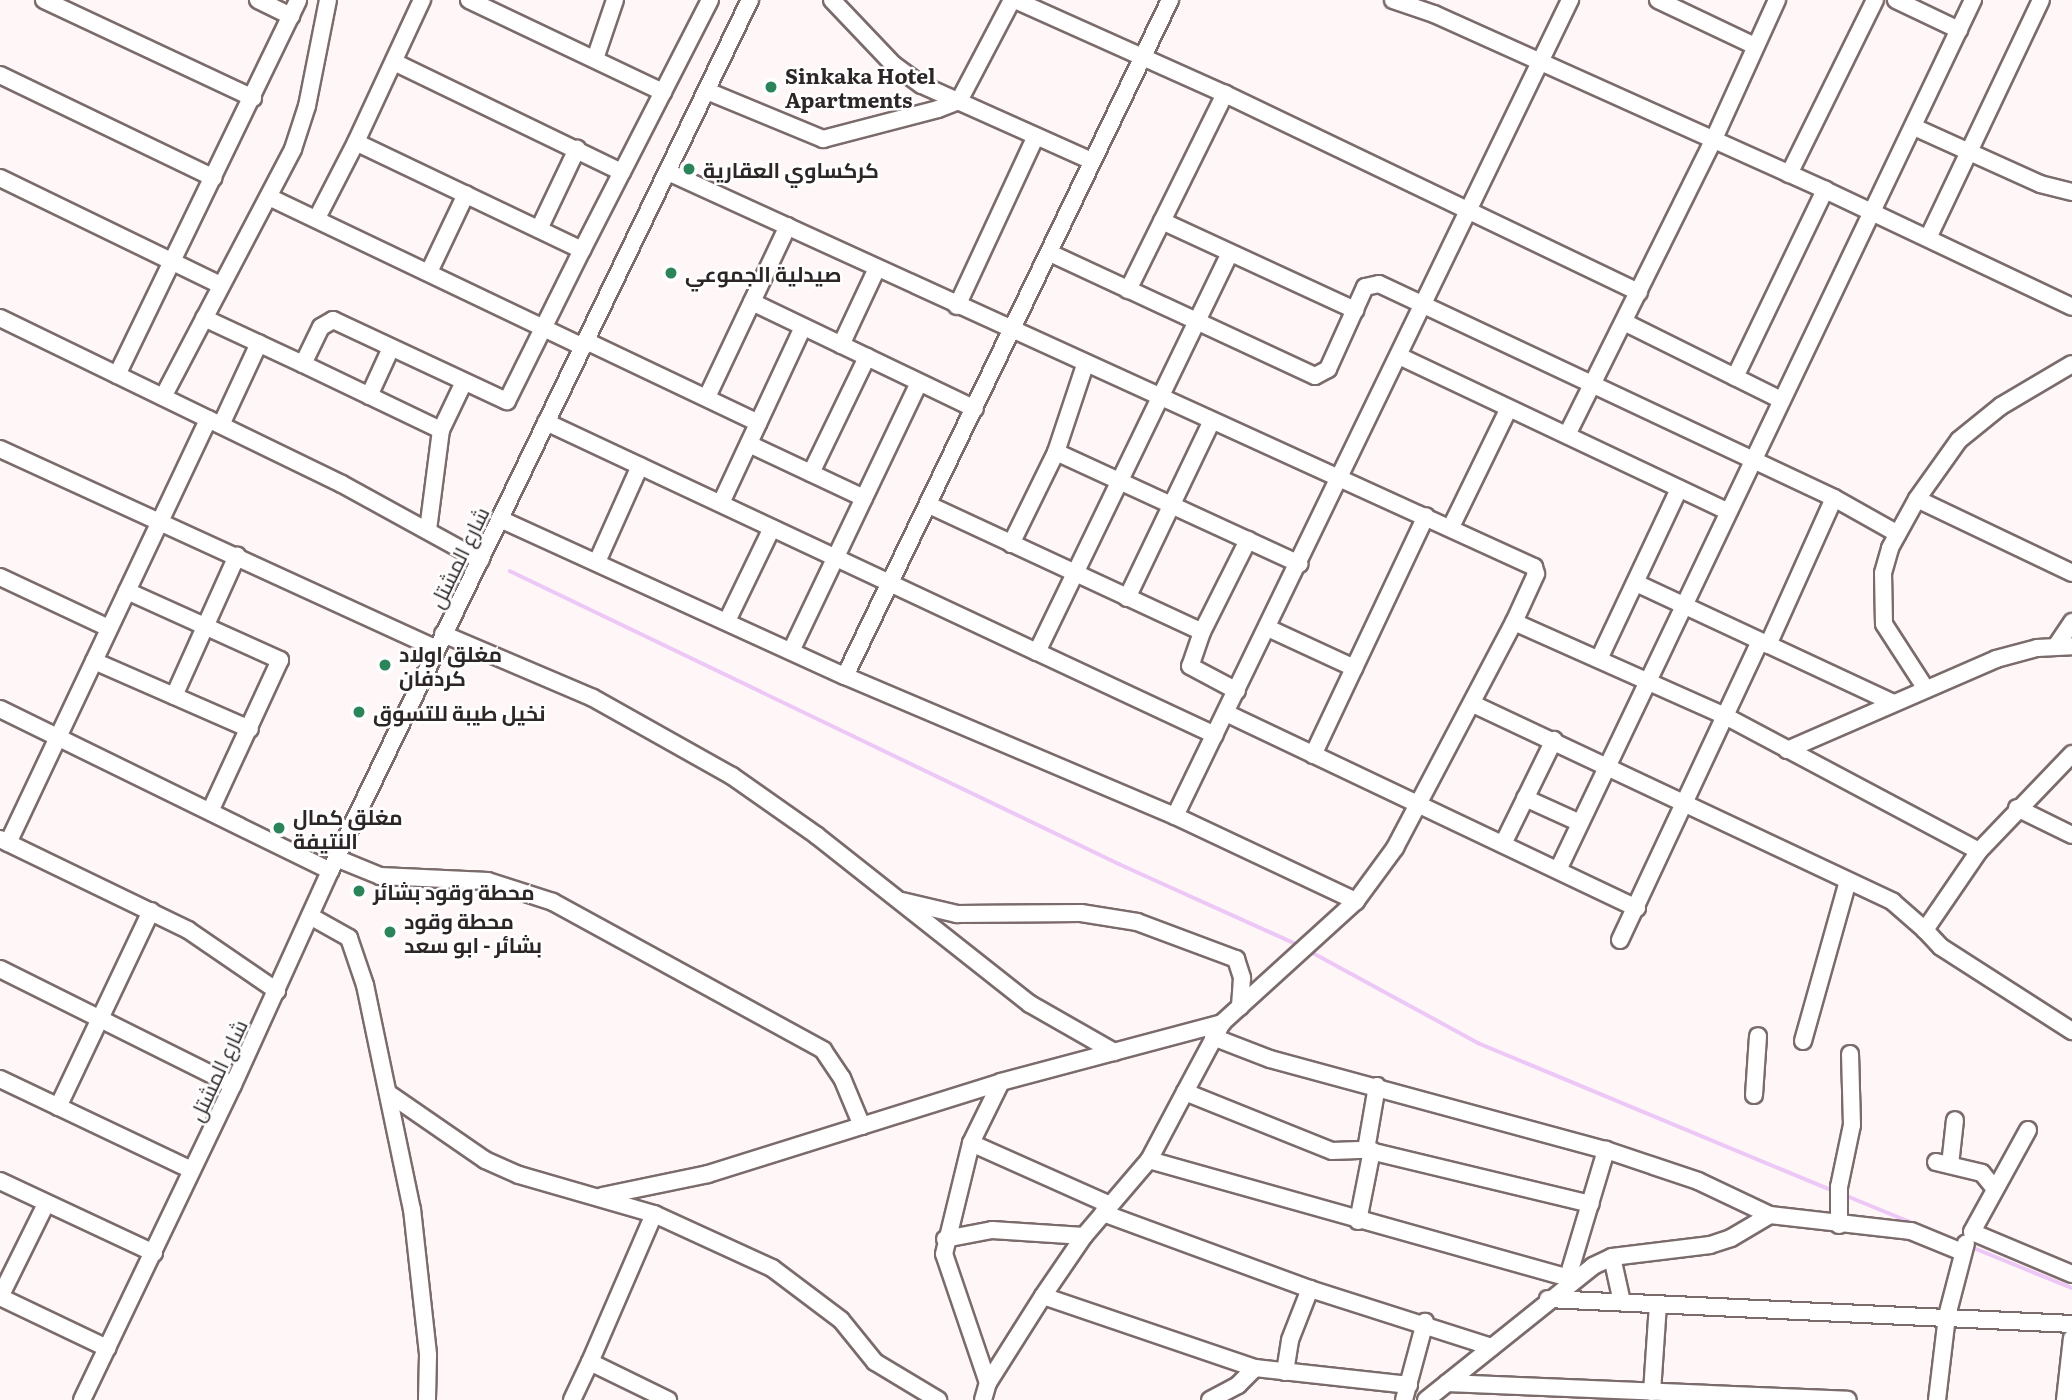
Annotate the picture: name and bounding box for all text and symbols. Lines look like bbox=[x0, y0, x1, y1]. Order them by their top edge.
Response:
place label: Sinkaka Hotel Apartments bbox=[785, 62, 936, 112]
marker: Sinkaka Hotel Apartments bbox=[763, 79, 779, 95]
place label: كركساوي العقارية bbox=[703, 156, 879, 182]
marker: كركساوي العقارية bbox=[681, 161, 697, 177]
place label: صيدلية الجموعي bbox=[685, 260, 841, 286]
marker: صيدلية الجموعي bbox=[663, 265, 679, 281]
street label: شارع المشتل bbox=[423, 502, 493, 612]
place label: مغلق اولاد كردفان bbox=[399, 640, 502, 690]
marker: مغلق اولاد كردفان bbox=[377, 657, 393, 673]
place label: نخيل طيبة للتسوق bbox=[373, 699, 546, 725]
marker: نخيل طيبة للتسوق bbox=[351, 704, 367, 720]
place label: مغلق كمال النتيفة bbox=[293, 803, 403, 853]
marker: مغلق كمال النتيفة bbox=[271, 820, 287, 836]
place label: محطة وقود بشائر bbox=[373, 878, 535, 904]
marker: محطة وقود بشائر bbox=[351, 883, 367, 899]
place label: محطة وقود بشائر - ابو سعد bbox=[404, 907, 542, 957]
marker: محطة وقود بشائر - ابو سعد bbox=[382, 924, 398, 940]
street label: شارع المشتل bbox=[182, 1015, 252, 1125]

